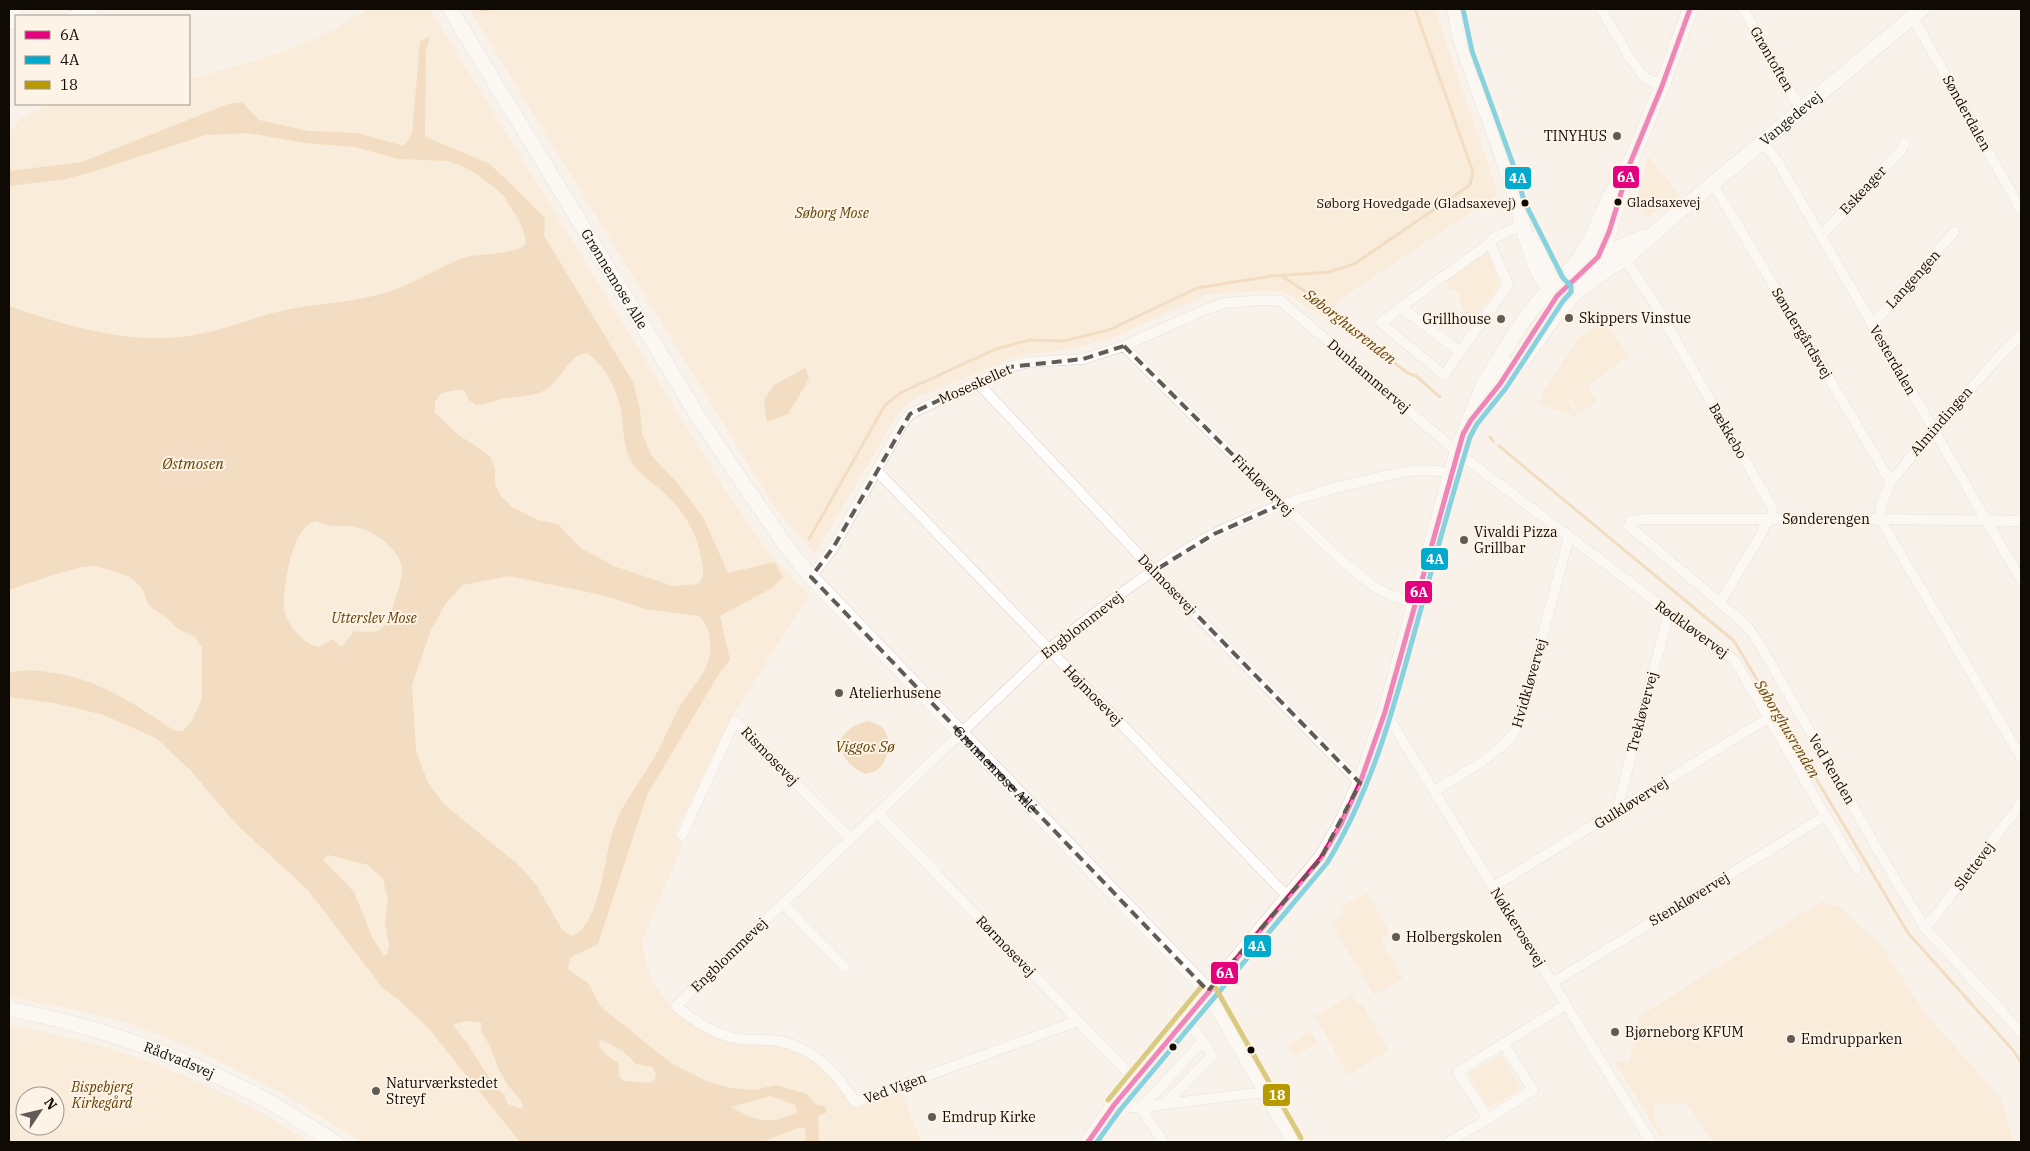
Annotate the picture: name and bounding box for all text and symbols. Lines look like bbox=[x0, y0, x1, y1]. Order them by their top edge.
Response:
legend bbox=[15, 15, 190, 105]
street label: Grøntoften bbox=[1746, 23, 1798, 95]
text: 6A bbox=[60, 25, 80, 44]
text: 4A bbox=[60, 50, 80, 69]
street label: Sønderdalen bbox=[1939, 72, 1995, 154]
text: 18 bbox=[60, 75, 78, 94]
street label: Vangedevej bbox=[1756, 87, 1826, 149]
place label: TINYHUS bbox=[1544, 127, 1607, 145]
marker: TINYHUS bbox=[1611, 130, 1623, 142]
street label: Eskeager bbox=[1836, 161, 1891, 218]
line badge: 6A bbox=[1612, 165, 1640, 189]
line badge: 4A bbox=[1504, 166, 1532, 190]
text: 6A bbox=[1617, 168, 1635, 186]
text: 4A bbox=[1509, 169, 1527, 187]
place label: Gladsaxevej bbox=[1627, 194, 1700, 211]
place label: Søborg Hovedgade (Gladsaxevej) bbox=[1317, 195, 1516, 212]
marker: Gladsaxevej bbox=[1613, 197, 1623, 207]
marker: Søborg Hovedgade (Gladsaxevej) bbox=[1520, 198, 1530, 208]
park label: Søborg Mose bbox=[794, 204, 870, 222]
street label: Grønnemose Alle bbox=[577, 226, 652, 332]
street label: Langengen bbox=[1882, 246, 1944, 312]
water label: Søborghusrenden bbox=[1300, 284, 1401, 369]
street label: Søndergårdsvej bbox=[1768, 284, 1836, 382]
place label: Skippers Vinstue bbox=[1579, 309, 1691, 327]
place label: Grillhouse bbox=[1422, 310, 1491, 328]
marker: Skippers Vinstue bbox=[1563, 312, 1575, 324]
marker: Grillhouse bbox=[1495, 313, 1507, 325]
street label: Vesterdalen bbox=[1866, 322, 1920, 398]
street label: Dunhammervej bbox=[1324, 335, 1414, 417]
street label: Moseskellet bbox=[936, 360, 1014, 408]
street label: Almindingen bbox=[1906, 383, 1976, 459]
street label: Bækkebo bbox=[1705, 400, 1751, 462]
street label: Firkløvervej bbox=[1228, 450, 1298, 520]
water label: Østmosen bbox=[162, 454, 224, 473]
street label: Sønderengen bbox=[1782, 510, 1870, 528]
place label: Vivaldi Pizza Grillbar bbox=[1474, 523, 1558, 557]
marker: Vivaldi Pizza Grillbar bbox=[1458, 534, 1470, 546]
line badge: 4A bbox=[1420, 547, 1449, 571]
street label: Dalmosevej bbox=[1134, 550, 1200, 618]
text: 4A bbox=[1426, 550, 1444, 568]
line badge: 6A bbox=[1404, 580, 1433, 604]
text: 6A bbox=[1410, 583, 1428, 601]
street label: Engblommevej bbox=[1037, 587, 1127, 663]
street label: Rødkløvervej bbox=[1652, 596, 1732, 662]
park label: Utterslev Mose bbox=[331, 609, 418, 627]
street label: Hvidkløvervej bbox=[1508, 636, 1550, 730]
street label: Højmosevej bbox=[1059, 661, 1127, 729]
street label: Trekløvervej bbox=[1623, 669, 1661, 755]
water label: Søborghusrenden bbox=[1750, 675, 1825, 782]
place label: Atelierhusene bbox=[849, 684, 941, 702]
marker: Atelierhusene bbox=[833, 687, 845, 699]
street label: Grønnemose Allé bbox=[950, 722, 1041, 817]
street label: Rismosevej bbox=[737, 723, 803, 789]
street label: Ved Renden bbox=[1805, 730, 1859, 808]
water label: Viggos Sø bbox=[835, 737, 895, 756]
street label: Gulkløvervej bbox=[1591, 773, 1671, 833]
street label: Slettevej bbox=[1950, 838, 1998, 894]
street label: Stenkløvervej bbox=[1646, 868, 1732, 930]
street label: Nøkkerosevej bbox=[1487, 884, 1549, 970]
street label: Rørmosevej bbox=[972, 912, 1040, 980]
street label: Engblommevej bbox=[687, 914, 771, 996]
place label: Holbergskolen bbox=[1406, 928, 1502, 946]
marker: Holbergskolen bbox=[1390, 931, 1402, 943]
line badge: 4A bbox=[1243, 934, 1272, 958]
text: 4A bbox=[1248, 937, 1266, 955]
line badge: 6A bbox=[1210, 961, 1239, 985]
text: 6A bbox=[1216, 964, 1234, 982]
place label: Bjørneborg KFUM bbox=[1625, 1023, 1744, 1041]
marker: Bjørneborg KFUM bbox=[1609, 1026, 1621, 1038]
place label: Emdrupparken bbox=[1801, 1030, 1903, 1048]
marker: Emdrupparken bbox=[1785, 1033, 1797, 1045]
street label: Rådvadsvej bbox=[141, 1038, 217, 1083]
unlabelled marker bbox=[1168, 1042, 1178, 1052]
unlabelled marker bbox=[1246, 1045, 1256, 1055]
street label: Ved Vigen bbox=[861, 1068, 929, 1108]
place label: Naturværkstedet Streyf bbox=[386, 1074, 498, 1108]
park label: Bispebjerg Kirkegård bbox=[70, 1078, 133, 1112]
line badge: 18 bbox=[1262, 1083, 1291, 1107]
marker: Naturværkstedet Streyf bbox=[370, 1085, 382, 1097]
north arrow bbox=[15, 1086, 65, 1136]
text: 18 bbox=[1269, 1086, 1285, 1104]
text: N bbox=[40, 1094, 61, 1113]
place label: Emdrup Kirke bbox=[942, 1108, 1036, 1126]
marker: Emdrup Kirke bbox=[926, 1111, 938, 1123]

